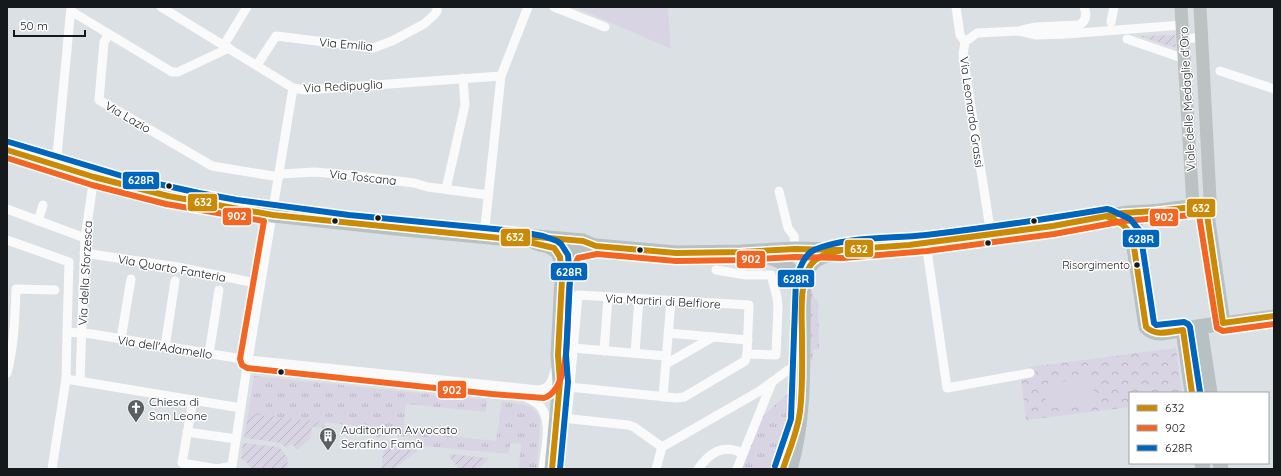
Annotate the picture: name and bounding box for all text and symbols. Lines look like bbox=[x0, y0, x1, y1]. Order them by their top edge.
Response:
scale bar bbox=[14, 12, 85, 38]
text: 50 m bbox=[20, 18, 48, 33]
street label: Viale delle Medaglie d'Oro bbox=[1176, 26, 1198, 172]
street label: Via Emilia bbox=[318, 34, 374, 54]
street label: Via Leonardo Grassi bbox=[957, 56, 987, 168]
street label: Via Redipuglia bbox=[303, 76, 383, 96]
street label: Via Lazio bbox=[102, 98, 154, 136]
street label: Via Toscana bbox=[329, 166, 397, 188]
line badge: 628R bbox=[122, 171, 160, 190]
text: 628R bbox=[128, 173, 154, 187]
unlabelled marker bbox=[164, 181, 174, 191]
line badge: 632 bbox=[187, 193, 218, 212]
text: 632 bbox=[194, 195, 212, 209]
line badge: 632 bbox=[1186, 198, 1216, 218]
text: 632 bbox=[1192, 201, 1210, 215]
line badge: 902 bbox=[222, 207, 252, 226]
line badge: 902 bbox=[1149, 208, 1179, 227]
text: 902 bbox=[227, 209, 247, 223]
text: 902 bbox=[1154, 210, 1174, 224]
unlabelled marker bbox=[373, 213, 383, 223]
unlabelled marker bbox=[330, 216, 340, 226]
unlabelled marker bbox=[1029, 216, 1039, 226]
street label: Via della Sforzesca bbox=[75, 220, 95, 326]
line badge: 632 bbox=[500, 228, 531, 247]
line badge: 628R bbox=[1122, 229, 1160, 248]
text: 632 bbox=[506, 230, 524, 244]
text: 628R bbox=[1128, 232, 1154, 246]
unlabelled marker bbox=[983, 238, 993, 248]
line badge: 632 bbox=[844, 239, 874, 258]
text: 632 bbox=[850, 242, 868, 256]
unlabelled marker bbox=[635, 245, 645, 255]
line badge: 902 bbox=[736, 250, 766, 269]
street label: Via Quarto Fanteria bbox=[117, 251, 227, 285]
text: 902 bbox=[741, 252, 761, 266]
place label: Risorgimento bbox=[1062, 258, 1130, 272]
marker: Risorgimento bbox=[1132, 260, 1142, 270]
line badge: 628R bbox=[550, 262, 588, 281]
text: 628R bbox=[556, 265, 582, 279]
line badge: 628R bbox=[777, 269, 815, 288]
text: 628R bbox=[783, 272, 809, 286]
street label: Via Martiri di Belfiore bbox=[605, 290, 721, 312]
street label: Via dell'Adamello bbox=[117, 332, 213, 362]
unlabelled marker bbox=[276, 367, 286, 377]
line badge: 902 bbox=[437, 380, 467, 399]
text: 902 bbox=[442, 383, 462, 397]
legend bbox=[1129, 392, 1269, 464]
place label: Chiesa di San Leone bbox=[149, 394, 208, 423]
church icon: Chiesa di San Leone bbox=[126, 398, 146, 423]
text: 632 bbox=[1165, 400, 1185, 415]
text: 902 bbox=[1165, 420, 1186, 435]
place label: Auditorium Avvocato Serafino Famà bbox=[341, 422, 457, 451]
building icon: Auditorium Avvocato Serafino Famà bbox=[318, 426, 338, 451]
text: 628R bbox=[1165, 440, 1193, 455]

